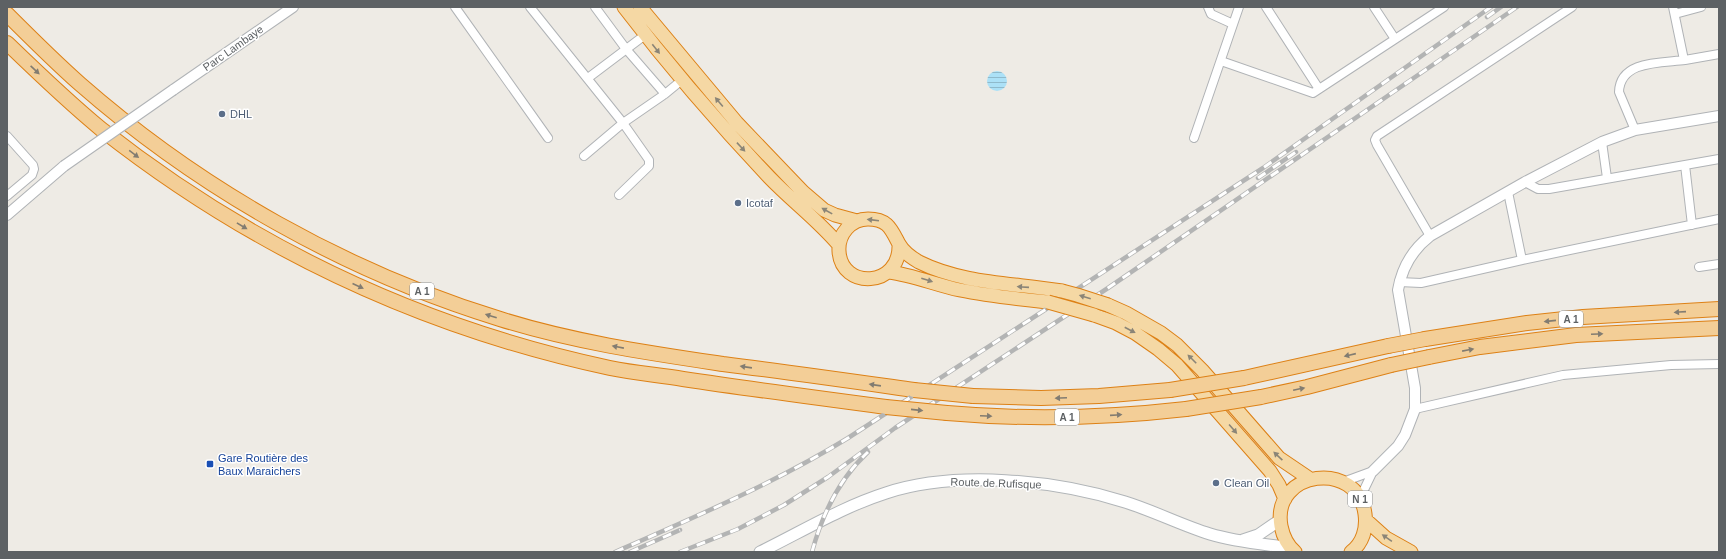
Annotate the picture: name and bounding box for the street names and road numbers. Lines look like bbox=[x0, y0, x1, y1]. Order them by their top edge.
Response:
street label: Parc Lambaye bbox=[201, 23, 265, 73]
road number: A 1 bbox=[410, 283, 434, 299]
road number: A 1 bbox=[1559, 311, 1583, 327]
road number: A 1 bbox=[1055, 409, 1079, 425]
street label: Route de Rufisque bbox=[950, 475, 1042, 491]
road number: N 1 bbox=[1348, 491, 1372, 507]

